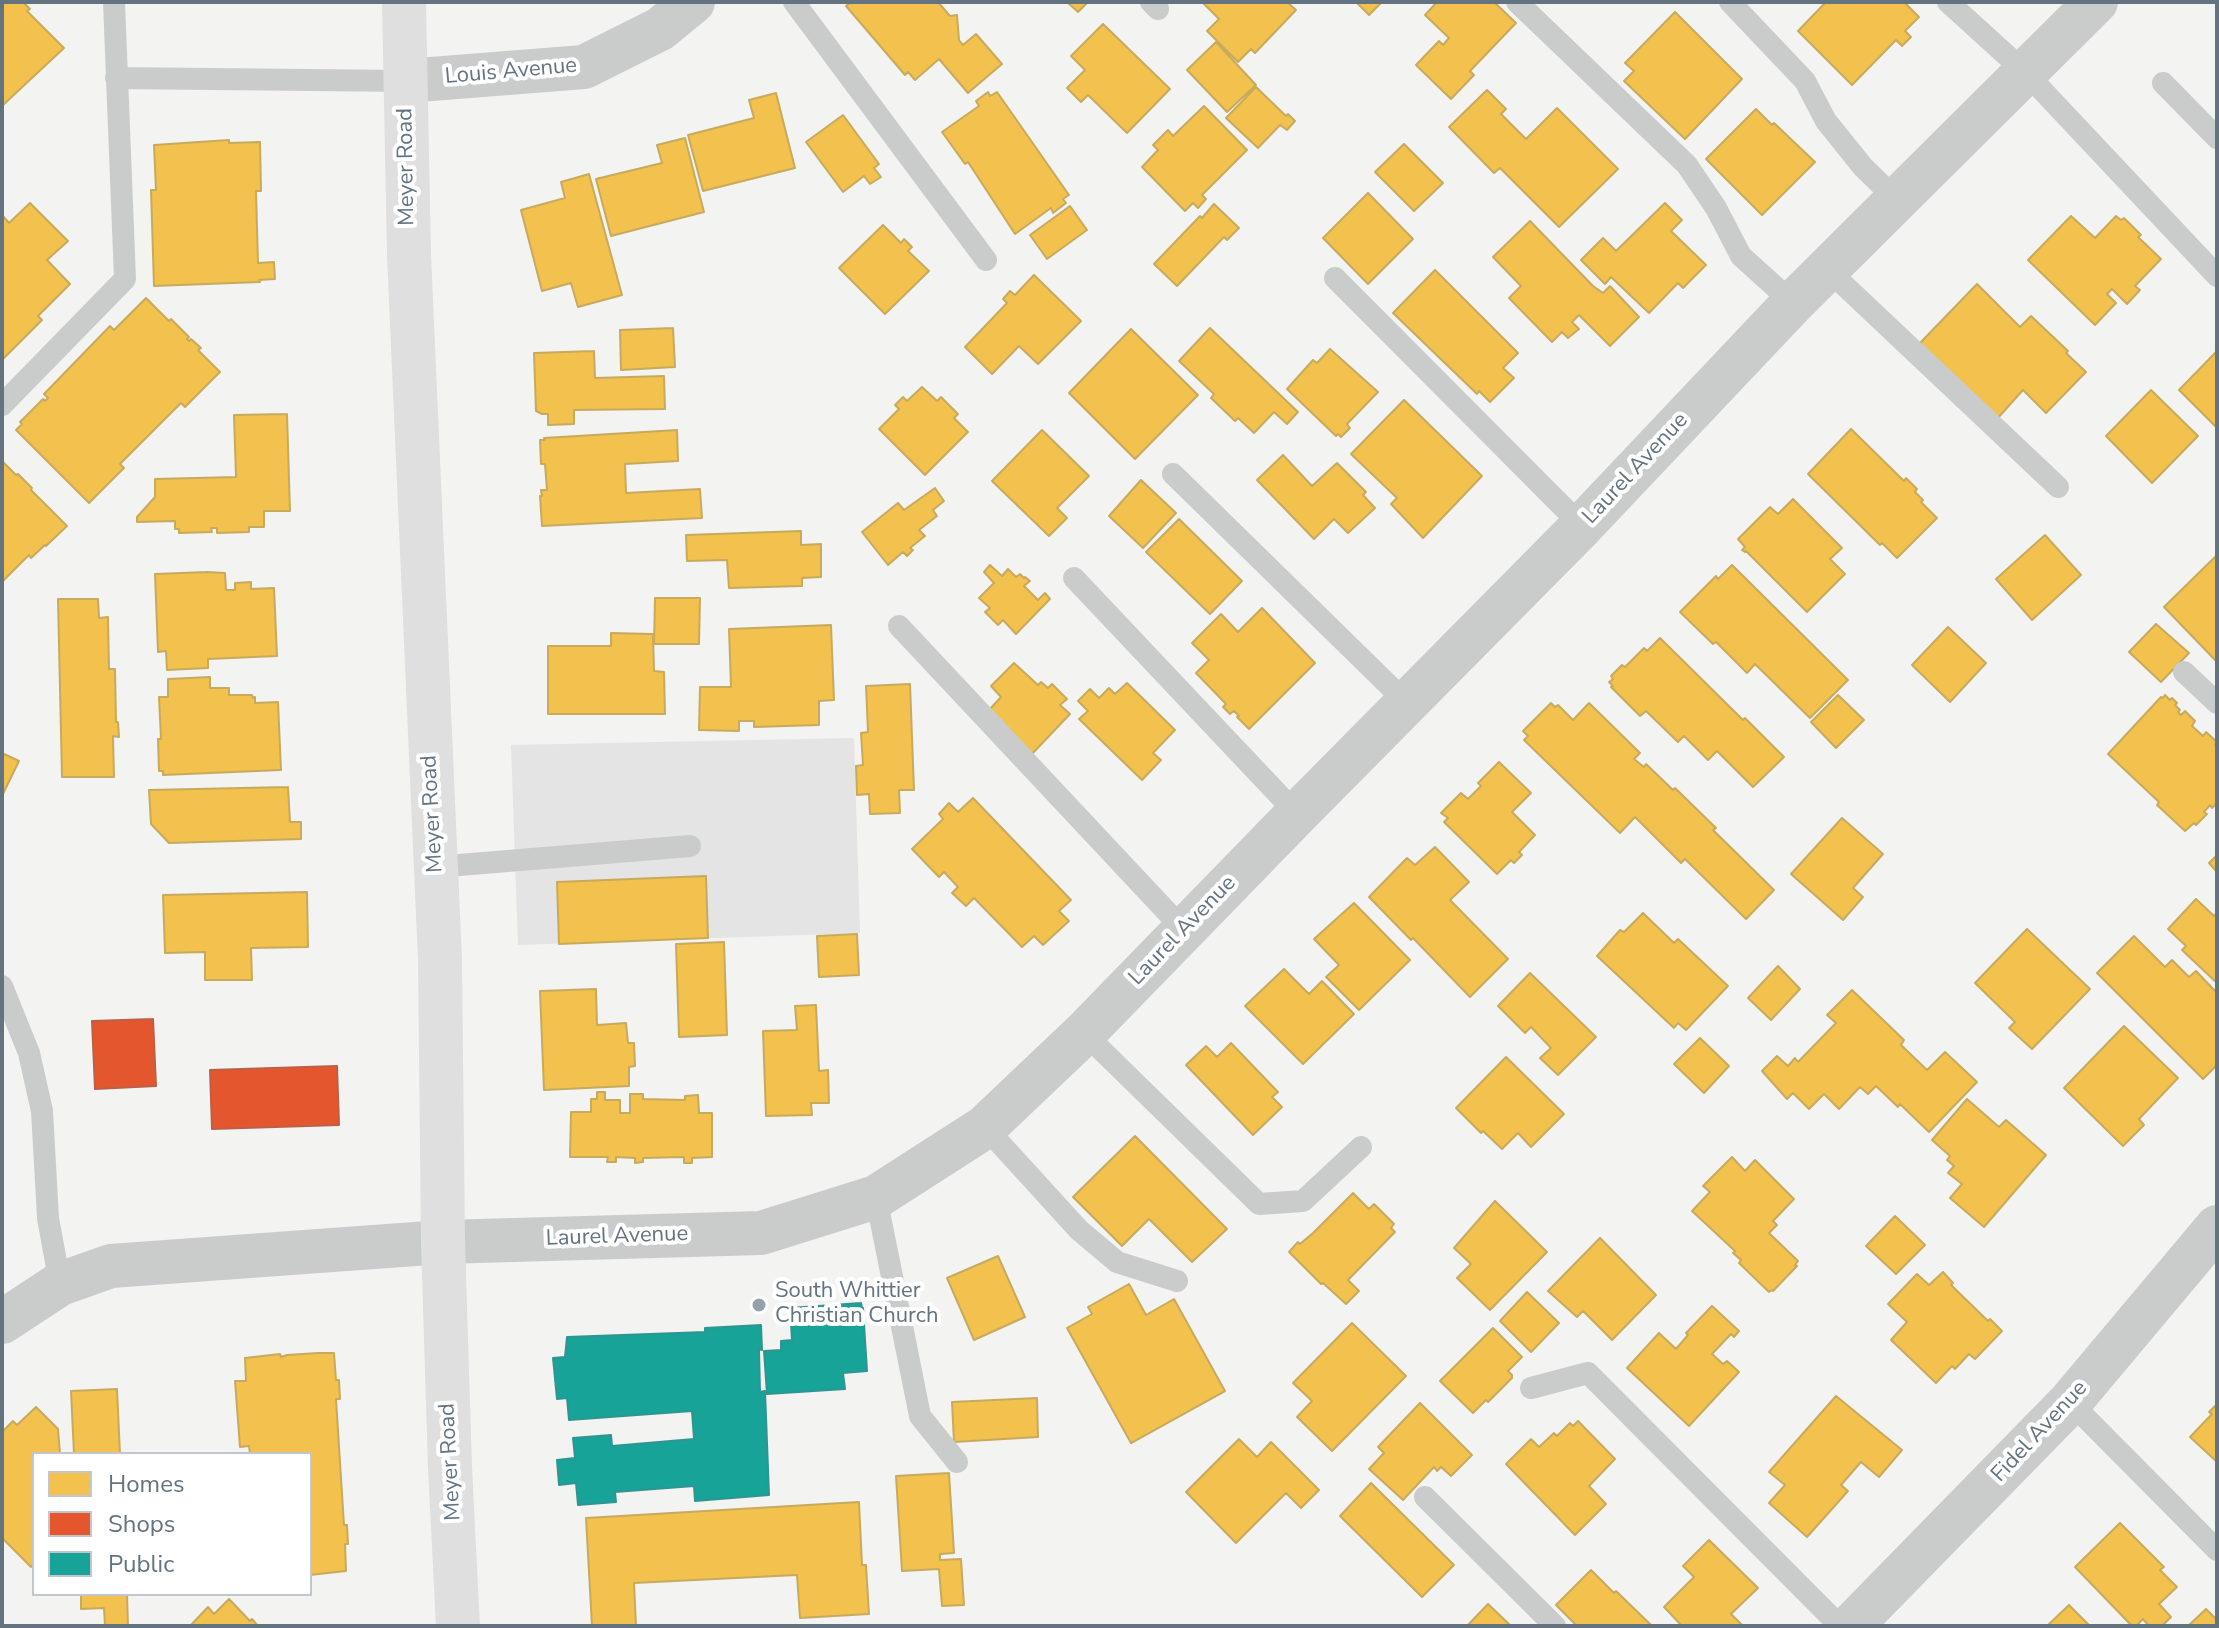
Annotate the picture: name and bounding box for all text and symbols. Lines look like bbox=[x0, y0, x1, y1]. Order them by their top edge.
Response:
street label: Louis Avenue bbox=[444, 53, 578, 91]
street label: Meyer Road bbox=[393, 108, 421, 226]
street label: Laurel Avenue bbox=[1578, 408, 1694, 530]
street label: Meyer Road bbox=[417, 754, 449, 874]
street label: Laurel Avenue bbox=[1124, 871, 1242, 991]
street label: Laurel Avenue bbox=[545, 1221, 689, 1253]
place label: South Whittier Christian Church bbox=[775, 1279, 938, 1330]
marker: South Whittier Christian Church bbox=[750, 1296, 768, 1314]
street label: Fidel Avenue bbox=[1986, 1376, 2094, 1488]
street label: Meyer Road bbox=[435, 1402, 467, 1522]
legend bbox=[32, 1452, 312, 1596]
text: Homes bbox=[108, 1468, 184, 1500]
text: Shops bbox=[108, 1508, 175, 1540]
text: Public bbox=[108, 1548, 174, 1580]

